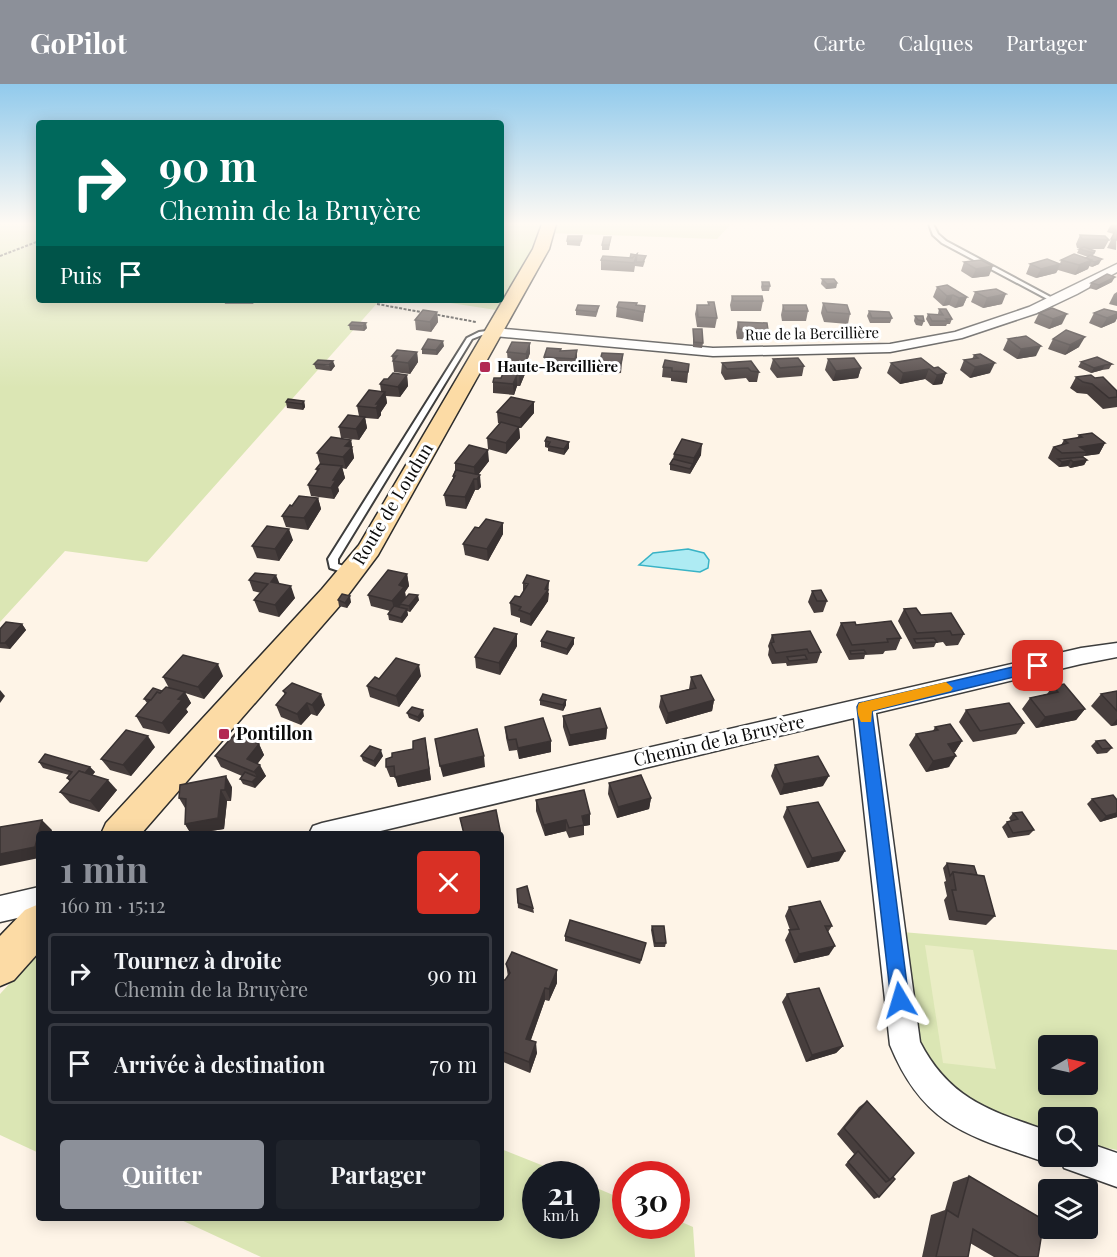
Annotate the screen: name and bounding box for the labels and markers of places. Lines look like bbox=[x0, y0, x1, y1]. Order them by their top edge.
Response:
place label: Haute-Bercillière bbox=[497, 356, 619, 376]
marker: Haute-Bercillière bbox=[478, 360, 492, 374]
pin bbox=[1012, 640, 1063, 691]
place label: Pontillon bbox=[236, 721, 313, 745]
marker: Pontillon bbox=[217, 727, 231, 741]

